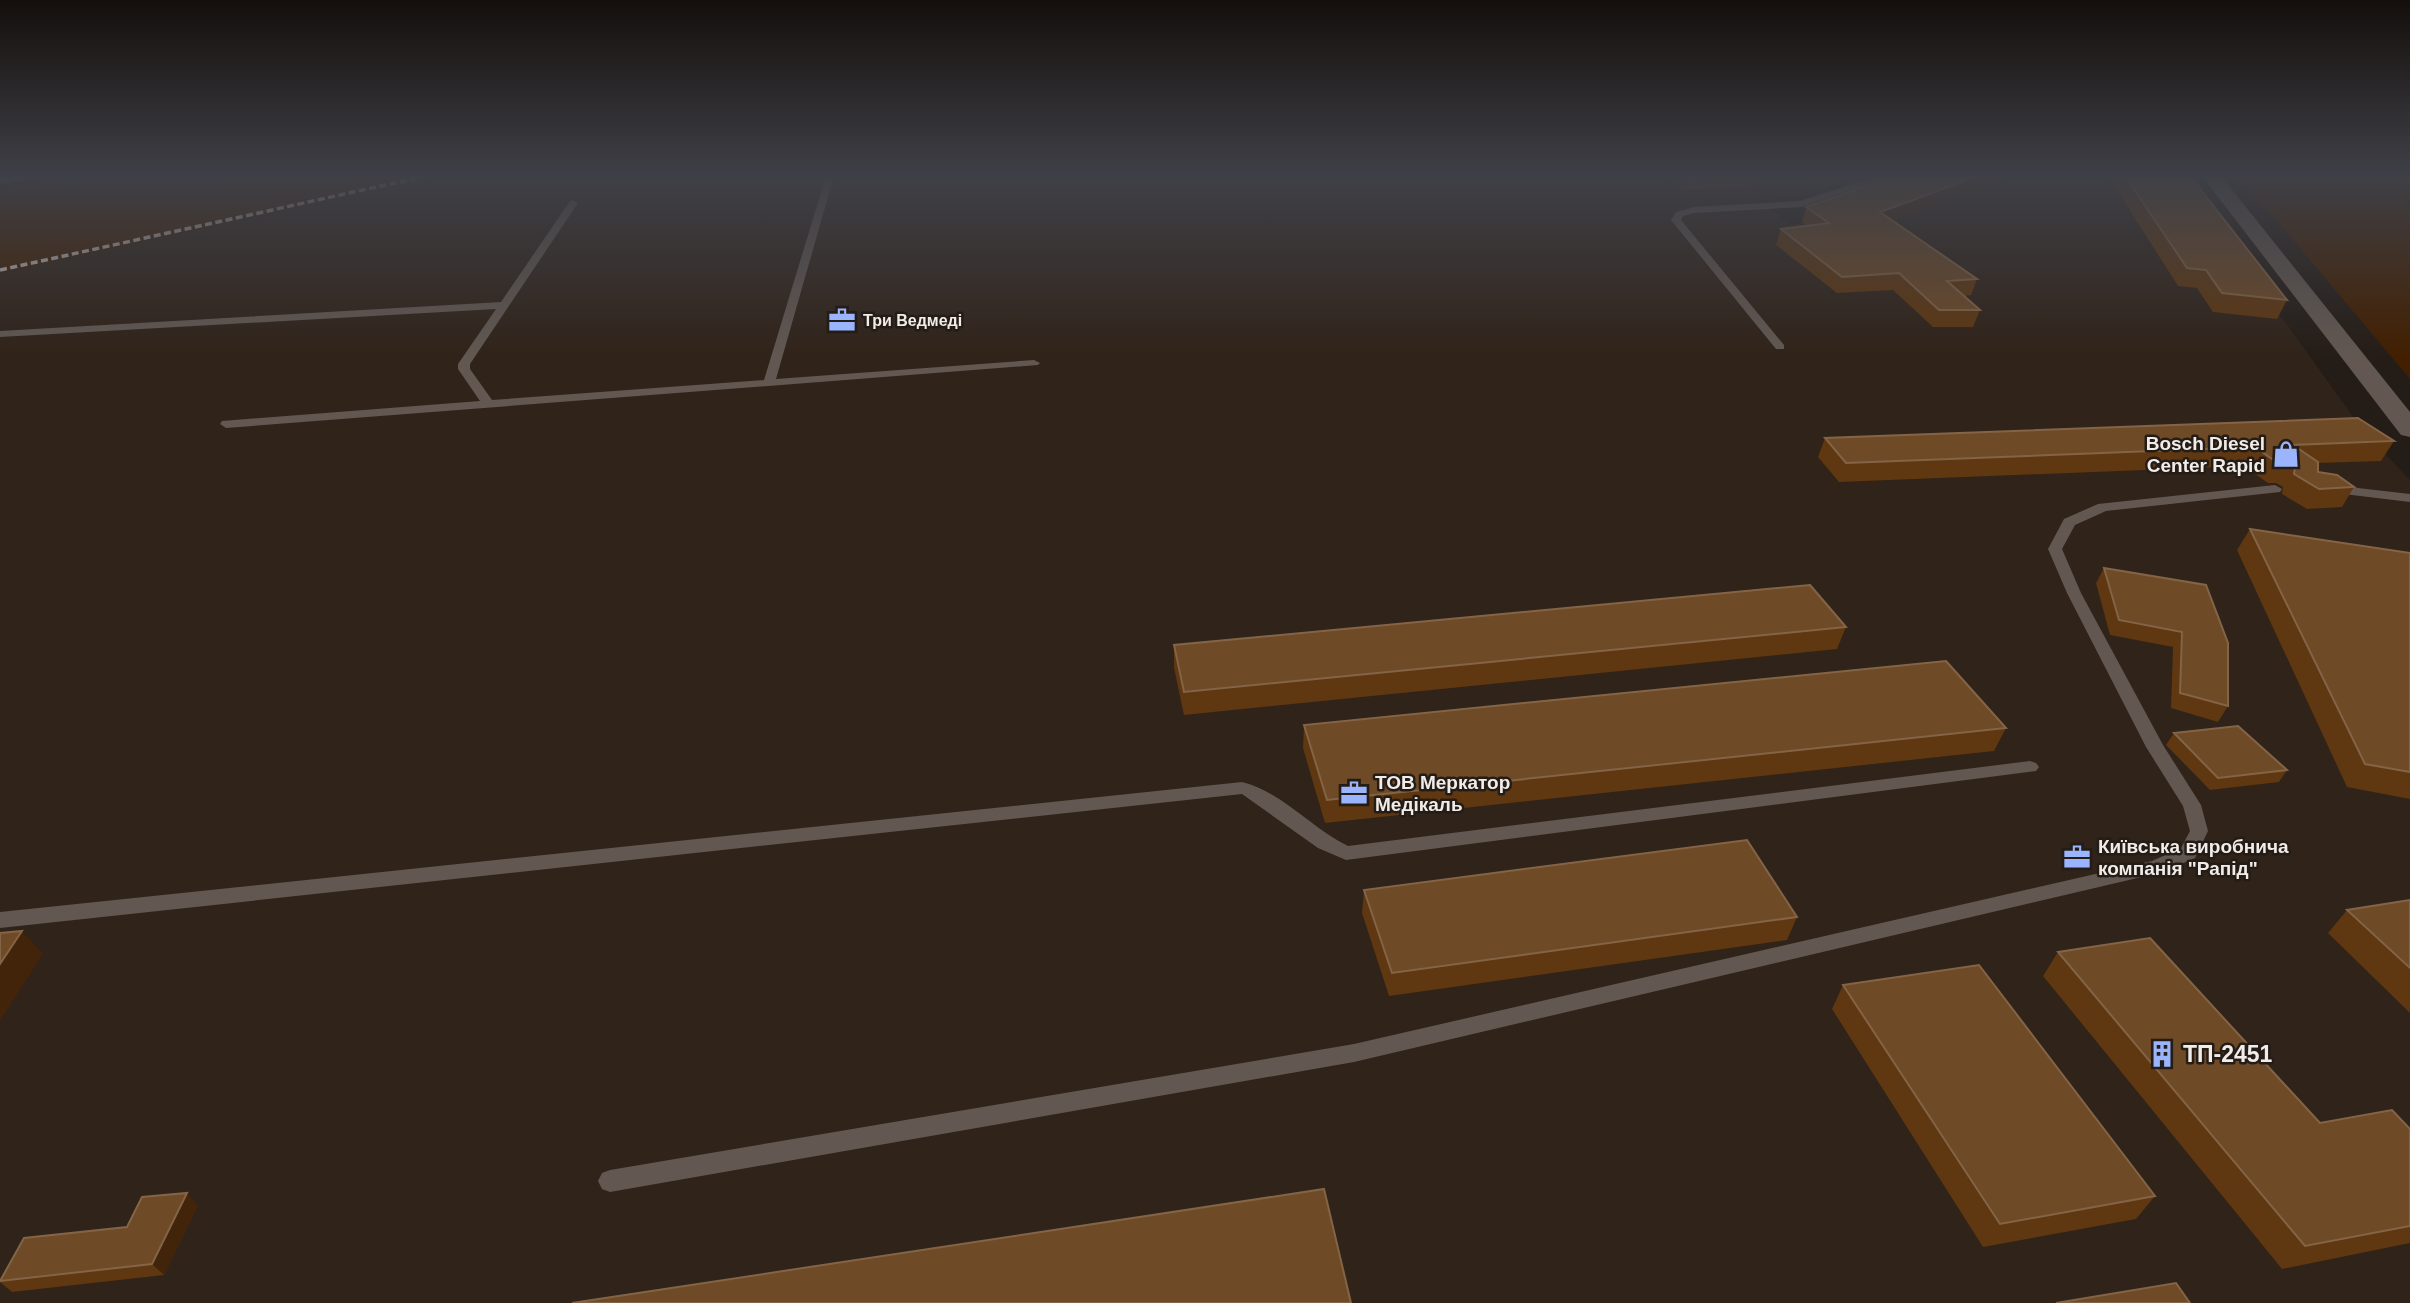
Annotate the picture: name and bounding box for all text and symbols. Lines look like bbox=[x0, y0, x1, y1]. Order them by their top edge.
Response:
office icon: Три Ведмеді bbox=[827, 305, 857, 335]
place label: Три Ведмеді bbox=[863, 312, 962, 329]
place label: Bosch Diesel Center Rapid bbox=[2146, 433, 2265, 476]
shop icon: Bosch Diesel Center Rapid bbox=[2271, 439, 2301, 469]
place label: ТОВ Меркатор Медікаль bbox=[1375, 772, 1510, 815]
office icon: ТОВ Меркатор Медікаль bbox=[1339, 778, 1369, 808]
place label: Київська виробнича компанія "Рапід" bbox=[2098, 836, 2289, 879]
office icon: Київська виробнича компанія "Рапід" bbox=[2062, 842, 2092, 872]
building icon: ТП-2451 bbox=[2147, 1039, 2177, 1069]
place label: ТП-2451 bbox=[2183, 1041, 2273, 1067]

